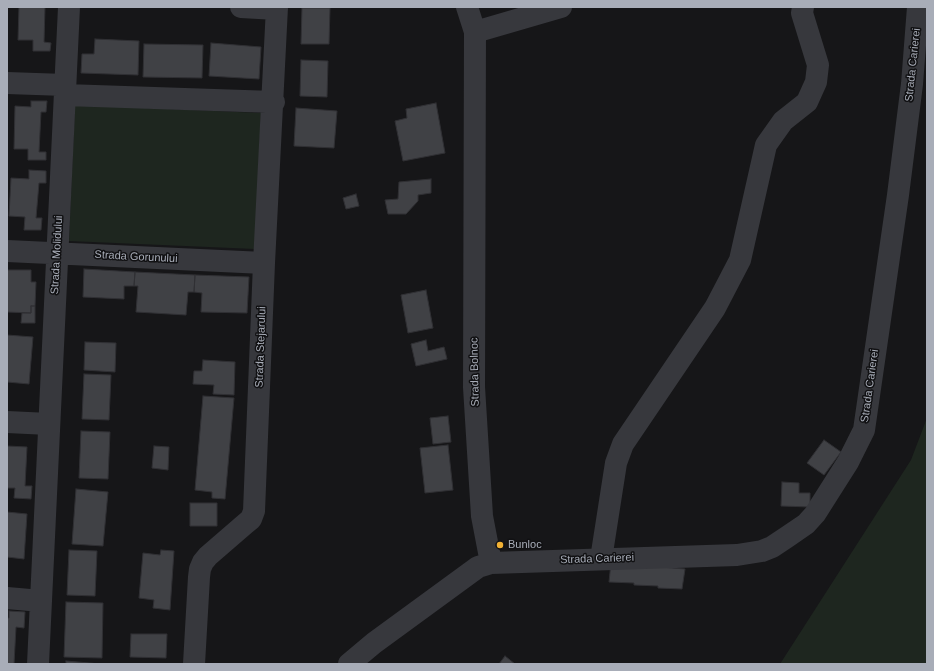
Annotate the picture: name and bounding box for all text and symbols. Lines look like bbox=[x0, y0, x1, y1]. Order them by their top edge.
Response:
street label: Strada Carierei bbox=[903, 28, 923, 102]
street label: Strada Molidului bbox=[48, 215, 66, 295]
street label: Strada Gorunului bbox=[94, 248, 178, 266]
street label: Strada Stejarului bbox=[253, 306, 269, 388]
street label: Strada Bolnoc bbox=[468, 337, 482, 407]
street label: Strada Carierei bbox=[858, 348, 882, 424]
place label: Bunloc bbox=[508, 538, 542, 552]
marker: Bunloc bbox=[495, 540, 505, 550]
street label: Strada Carierei bbox=[560, 551, 634, 567]

